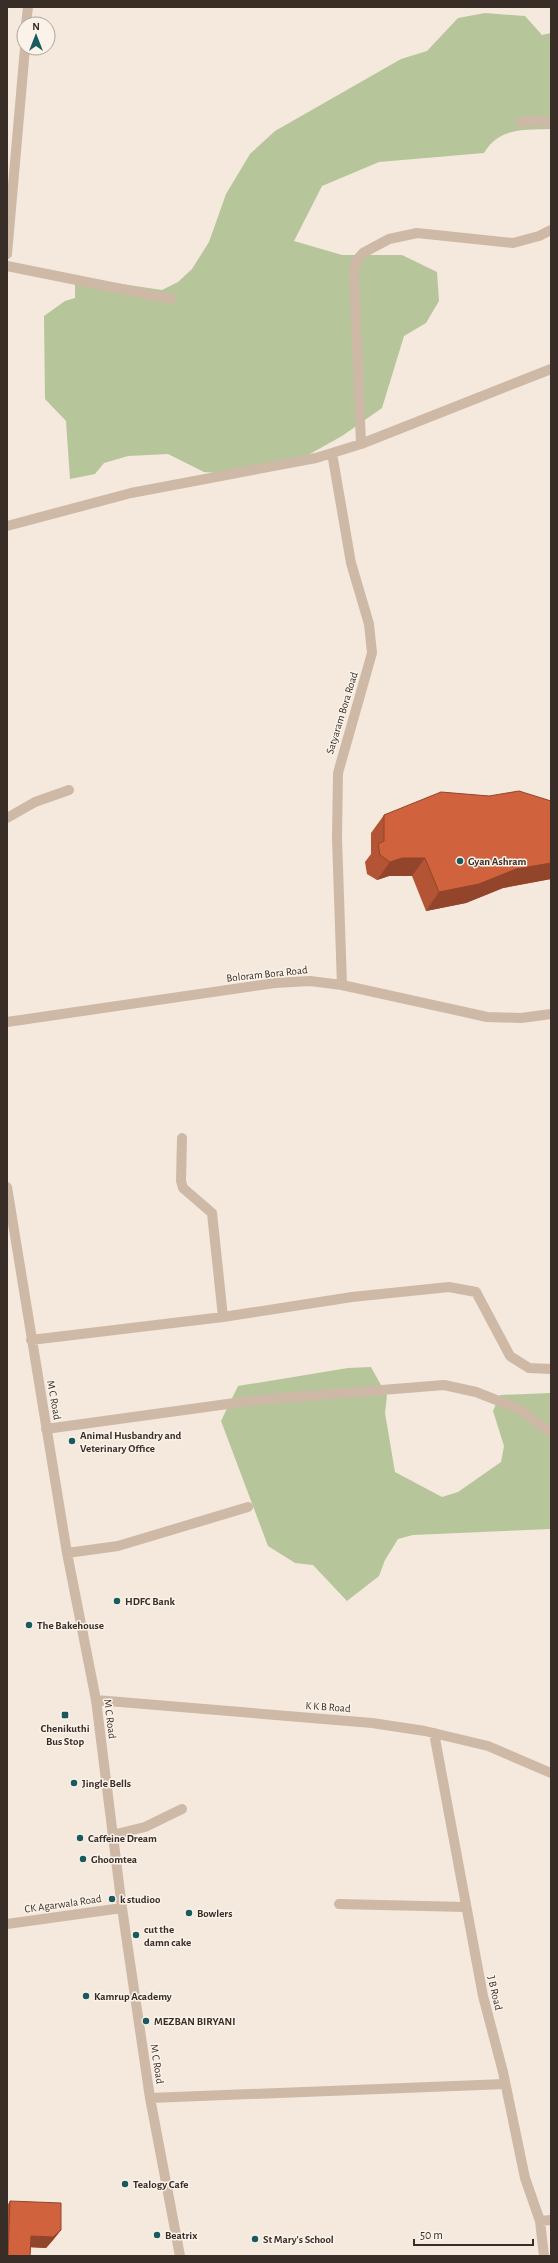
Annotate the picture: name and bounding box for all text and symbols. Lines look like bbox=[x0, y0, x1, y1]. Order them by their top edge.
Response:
north arrow bbox=[16, 16, 56, 56]
text: N bbox=[32, 21, 40, 32]
street label: Satyaram Bora Road bbox=[324, 670, 360, 755]
marker: Gyan Ashram bbox=[455, 856, 465, 866]
place label: Gyan Ashram bbox=[468, 856, 526, 867]
street label: Boloram Bora Road bbox=[226, 964, 308, 984]
street label: M C Road bbox=[45, 1379, 63, 1421]
place label: Animal Husbandry and Veterinary Office bbox=[80, 1430, 182, 1454]
marker: Animal Husbandry and Veterinary Office bbox=[67, 1436, 77, 1446]
marker: HDFC Bank bbox=[112, 1596, 122, 1606]
place label: HDFC Bank bbox=[125, 1596, 176, 1607]
marker: The Bakehouse bbox=[24, 1620, 34, 1630]
place label: The Bakehouse bbox=[37, 1620, 104, 1631]
street label: M C Road bbox=[102, 1699, 118, 1740]
street label: K K B Road bbox=[305, 1700, 351, 1714]
marker: Chenikuthi Bus Stop bbox=[60, 1710, 70, 1720]
place label: Chenikuthi Bus Stop bbox=[40, 1723, 90, 1747]
marker: Jingle Bells bbox=[69, 1778, 79, 1788]
place label: Jingle Bells bbox=[82, 1778, 131, 1789]
marker: Caffeine Dream bbox=[75, 1833, 85, 1843]
place label: Caffeine Dream bbox=[88, 1833, 157, 1844]
marker: Ghoomtea bbox=[78, 1854, 88, 1864]
place label: Ghoomtea bbox=[91, 1854, 138, 1865]
street label: CK Agarwala Road bbox=[24, 1893, 102, 1915]
marker: k studioo bbox=[107, 1894, 117, 1904]
place label: k studioo bbox=[120, 1894, 161, 1905]
marker: Bowlers bbox=[184, 1908, 194, 1918]
place label: Bowlers bbox=[197, 1908, 232, 1919]
place label: cut the damn cake bbox=[144, 1924, 191, 1948]
marker: cut the damn cake bbox=[131, 1930, 141, 1940]
street label: J B Road bbox=[486, 1975, 504, 2011]
marker: Kamrup Academy bbox=[81, 1991, 91, 2001]
place label: Kamrup Academy bbox=[94, 1991, 172, 2002]
marker: MEZBAN BIRYANI bbox=[141, 2016, 151, 2026]
place label: MEZBAN BIRYANI bbox=[154, 2016, 235, 2027]
street label: M C Road bbox=[148, 2043, 166, 2085]
marker: Tealogy Cafe bbox=[120, 2179, 130, 2189]
place label: Tealogy Cafe bbox=[133, 2179, 188, 2190]
scale bar bbox=[414, 2221, 533, 2247]
text: 50 m bbox=[420, 2229, 443, 2241]
marker: Beatrix bbox=[152, 2230, 162, 2240]
place label: Beatrix bbox=[165, 2230, 197, 2241]
marker: St Mary's School bbox=[250, 2234, 260, 2244]
place label: St Mary's School bbox=[263, 2234, 334, 2245]

